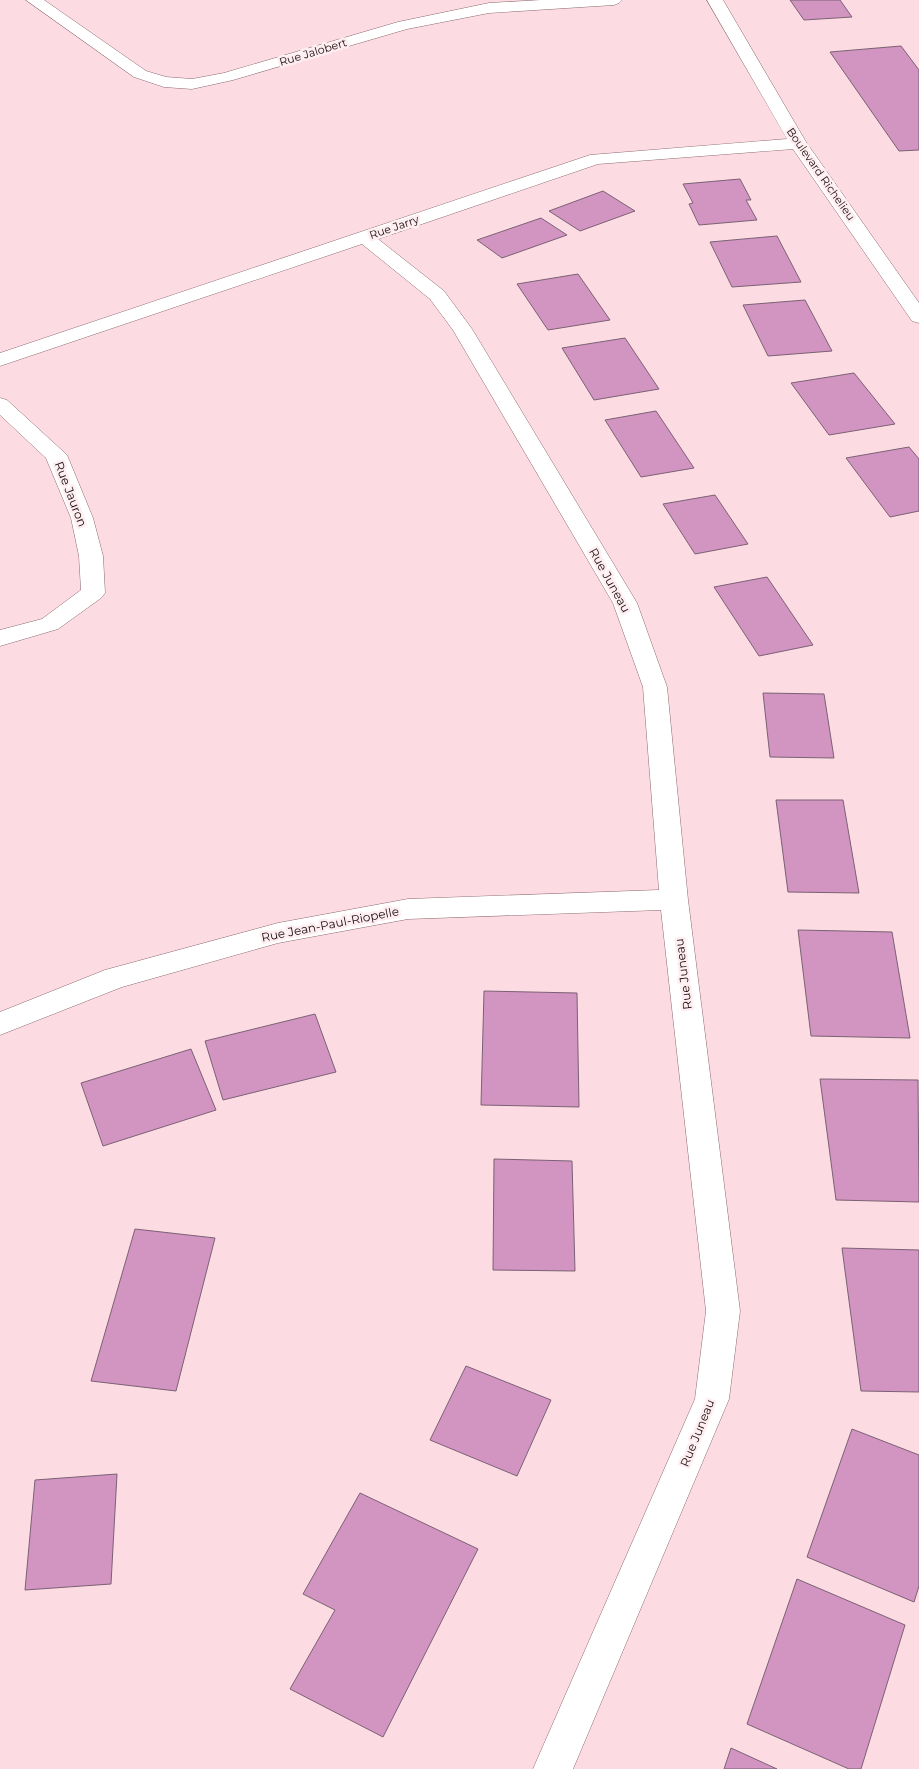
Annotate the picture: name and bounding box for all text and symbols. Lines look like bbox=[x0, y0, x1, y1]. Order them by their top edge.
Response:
street label: Rue Jalobert bbox=[278, 35, 349, 69]
street label: Boulevard Richelieu bbox=[784, 125, 858, 223]
street label: Rue Jarry bbox=[367, 212, 421, 242]
street label: Rue Jauron bbox=[52, 459, 90, 529]
street label: Rue Juneau bbox=[586, 545, 634, 615]
street label: Rue Jean-Paul-Riopelle bbox=[260, 903, 400, 945]
street label: Rue Juneau bbox=[671, 938, 695, 1010]
street label: Rue Juneau bbox=[677, 1397, 717, 1469]

